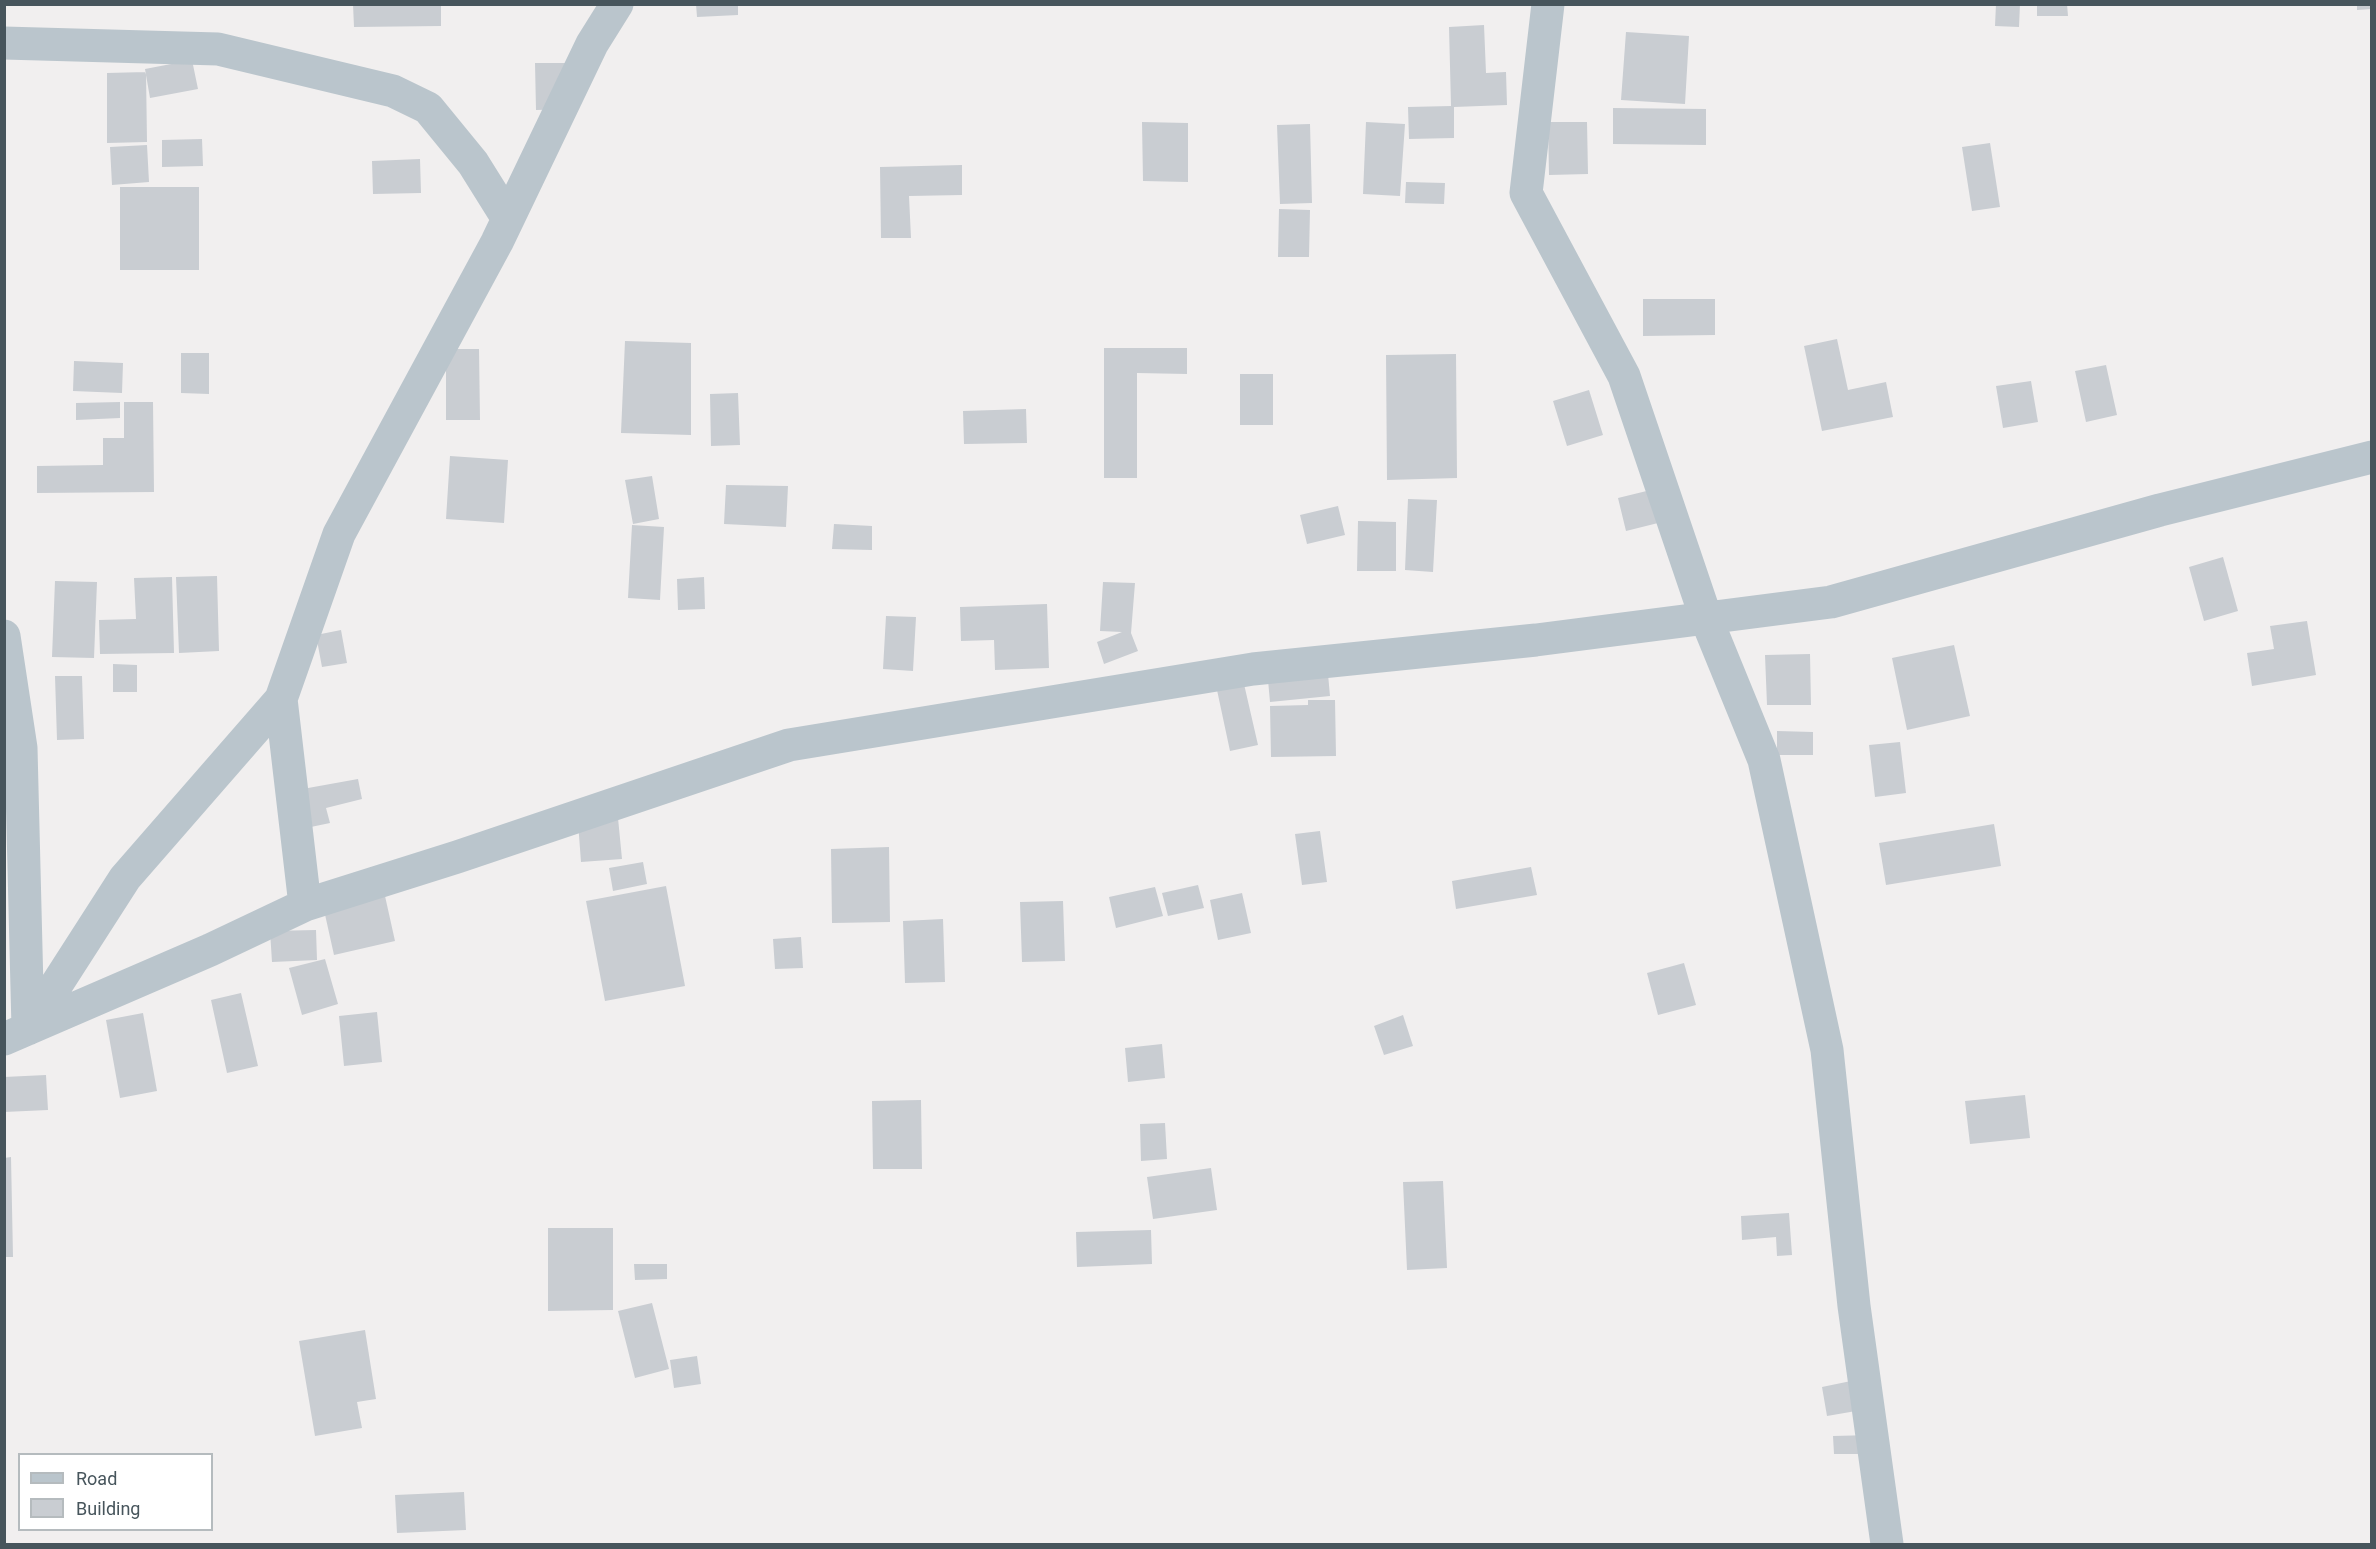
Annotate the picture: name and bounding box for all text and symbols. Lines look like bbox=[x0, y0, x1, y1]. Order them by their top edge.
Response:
legend bbox=[18, 1453, 213, 1531]
text: Road bbox=[76, 1468, 117, 1489]
text: Building bbox=[76, 1498, 140, 1519]

